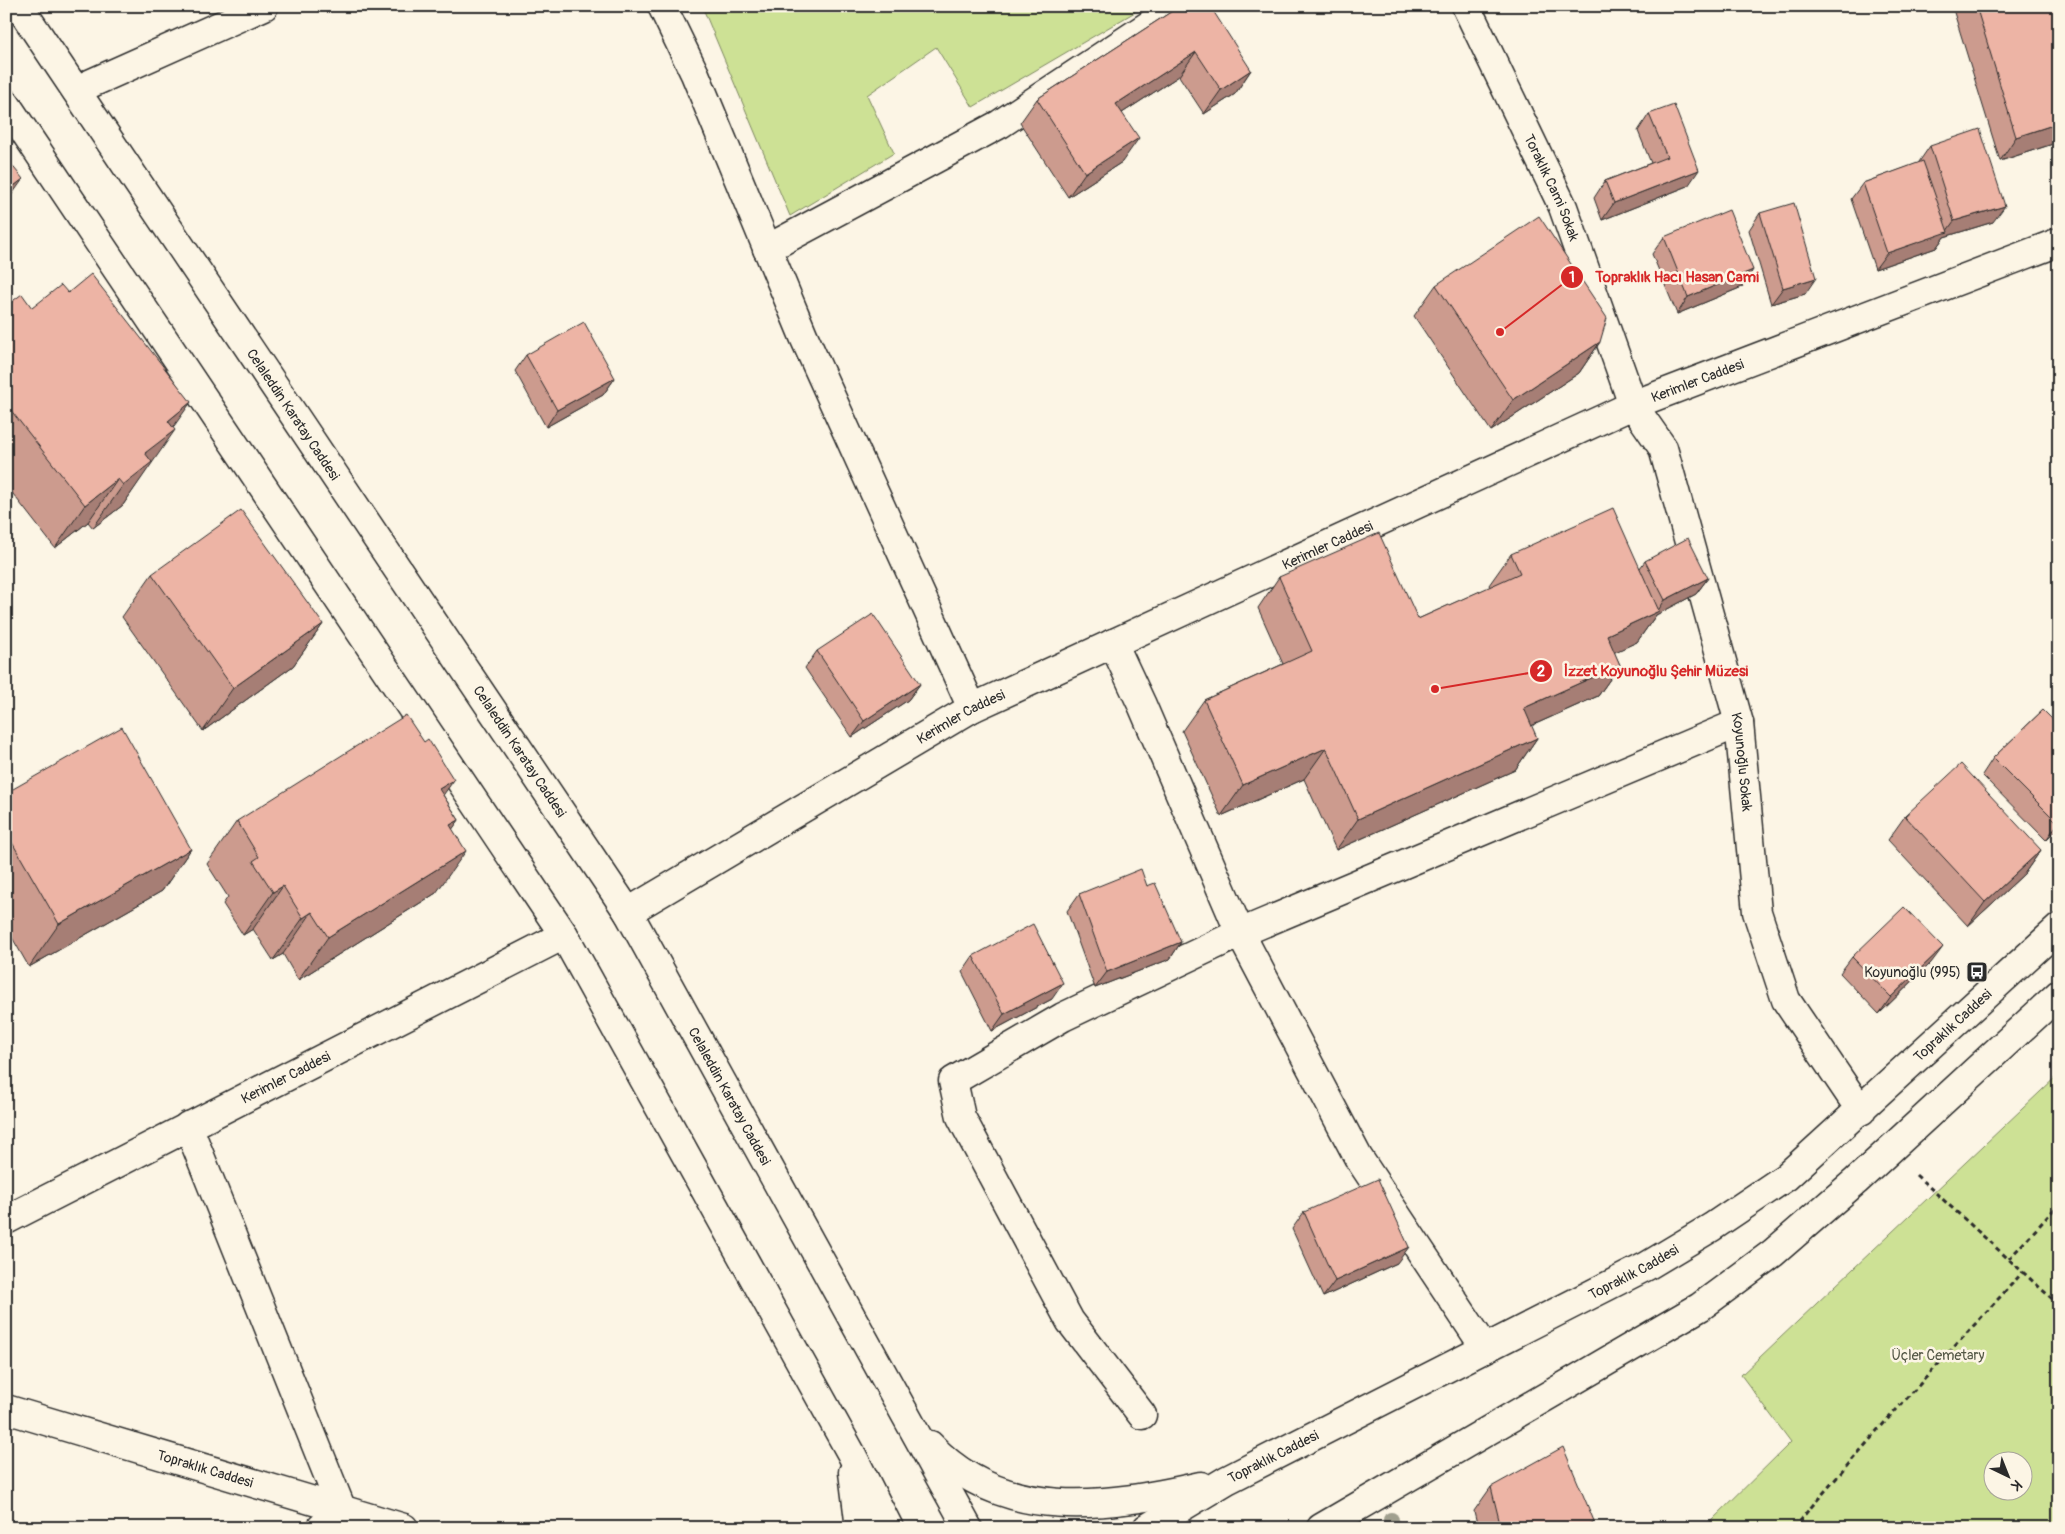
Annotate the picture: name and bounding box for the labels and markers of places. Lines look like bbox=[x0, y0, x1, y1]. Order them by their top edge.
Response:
callout: Topraklık Hacı Hasan Cami bbox=[1560, 262, 1768, 292]
callout: İzzet Koyunoğlu Şehir Müzesi bbox=[1529, 656, 1758, 686]
bus stop icon: Koyunoğlu (995) bbox=[1965, 960, 1989, 984]
place label: Koyunoğlu (995) bbox=[1864, 964, 1961, 981]

